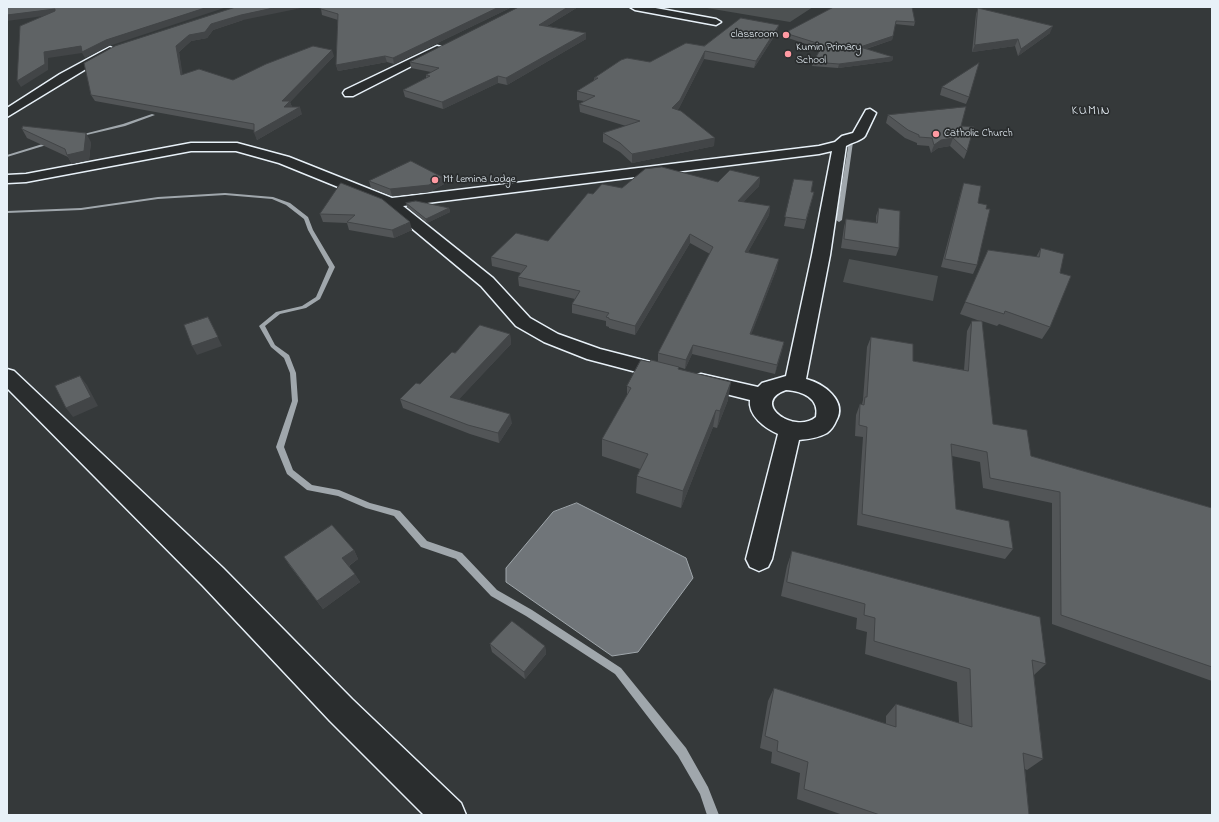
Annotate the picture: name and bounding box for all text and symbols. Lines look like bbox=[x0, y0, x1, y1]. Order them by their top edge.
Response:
place label: classroom bbox=[731, 28, 778, 42]
marker: classroom bbox=[781, 30, 791, 40]
place label: Kumin Primary School bbox=[796, 41, 861, 67]
marker: Kumin Primary School bbox=[783, 49, 793, 59]
district label: KUMIN bbox=[1071, 104, 1111, 120]
place label: Catholic Church bbox=[944, 127, 1013, 141]
marker: Catholic Church bbox=[931, 129, 941, 139]
place label: Mt Lemina Lodge bbox=[443, 173, 516, 187]
marker: Mt Lemina Lodge bbox=[430, 175, 440, 185]

